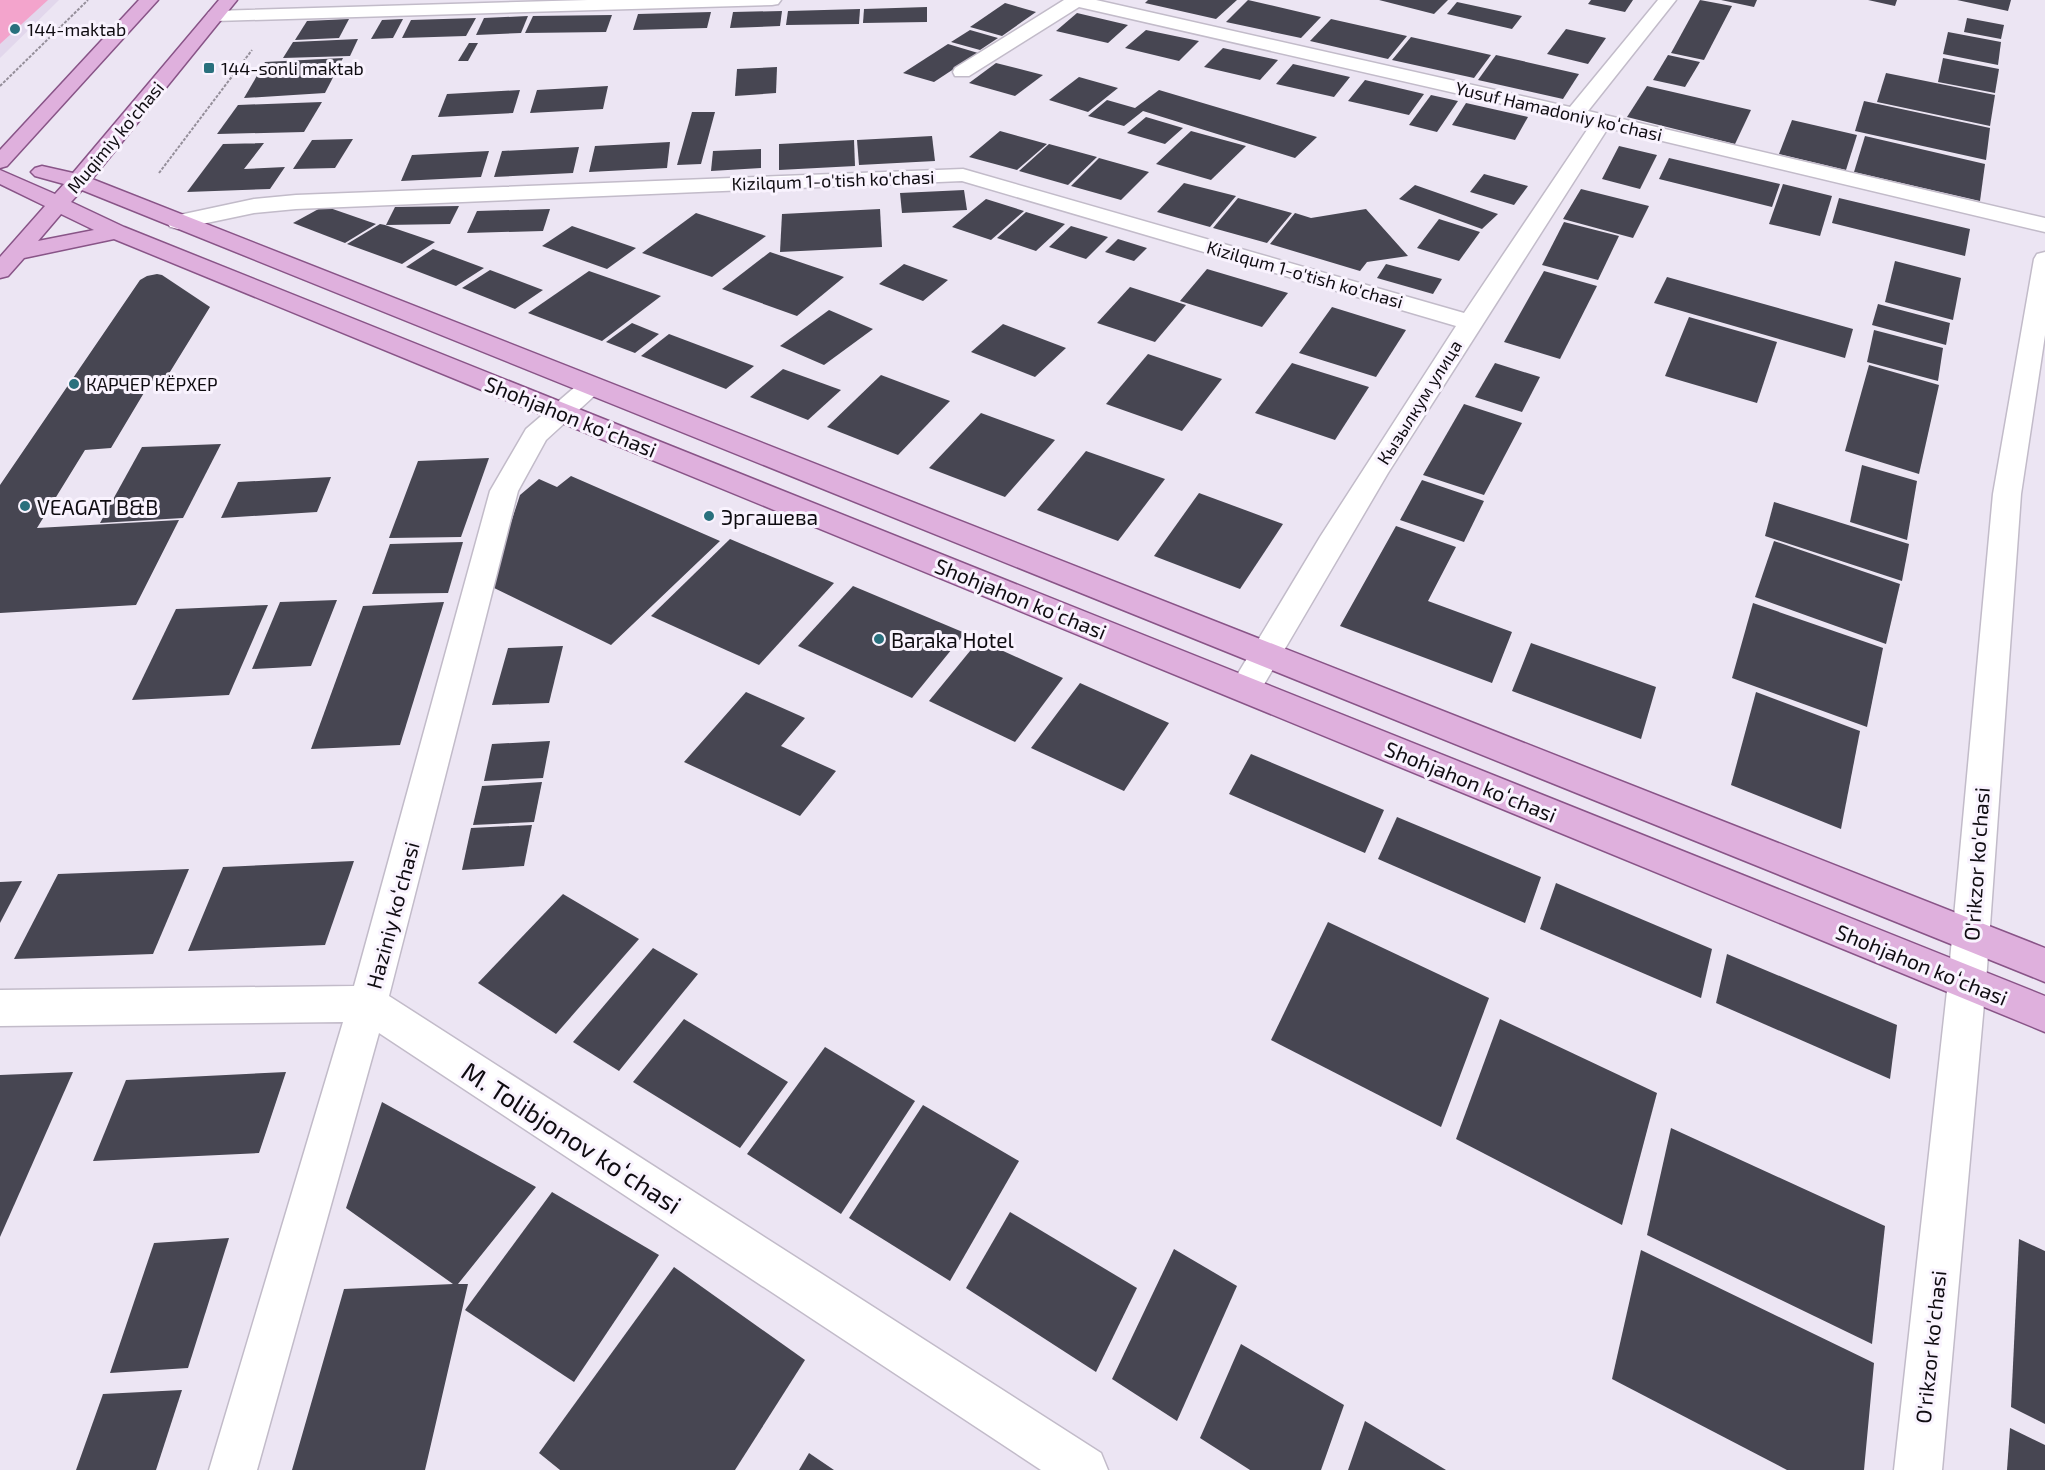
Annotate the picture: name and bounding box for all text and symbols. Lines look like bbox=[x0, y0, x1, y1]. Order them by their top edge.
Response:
place label: 144-maktab bbox=[27, 18, 126, 40]
marker: 144-maktab bbox=[8, 22, 22, 36]
place label: 144-sonli maktab bbox=[221, 57, 364, 79]
marker: 144-sonli maktab bbox=[202, 61, 216, 75]
street label: Yusuf Hamadoniy koʻchasi bbox=[1453, 76, 1665, 146]
street label: Muqimiy ko'chasi bbox=[62, 77, 168, 197]
street label: Kizilqum 1-o'tish ko'chasi bbox=[731, 165, 935, 195]
street label: Kizilqum 1-o'tish ko'chasi bbox=[1204, 235, 1406, 313]
street label: Кызылкум улица bbox=[1372, 336, 1466, 468]
street label: Shohjahon koʻchasi bbox=[481, 370, 660, 463]
place label: КАРЧЕР КЁРХЕР bbox=[86, 373, 218, 395]
marker: КАРЧЕР КЁРХЕР bbox=[67, 377, 81, 391]
place label: VEAGAT B&B bbox=[37, 494, 158, 519]
marker: VEAGAT B&B bbox=[18, 499, 32, 513]
place label: Эргашева bbox=[721, 504, 818, 529]
marker: Эргашева bbox=[702, 509, 716, 523]
street label: Shohjahon koʻchasi bbox=[931, 552, 1110, 645]
place label: Baraka Hotel bbox=[891, 627, 1015, 652]
marker: Baraka Hotel bbox=[872, 632, 886, 646]
street label: Shohjahon koʻchasi bbox=[1381, 735, 1560, 828]
street label: O'rikzor ko'chasi bbox=[1958, 786, 1994, 942]
street label: Haziniy koʻchasi bbox=[360, 839, 424, 991]
street label: Shohjahon koʻchasi bbox=[1832, 918, 2011, 1011]
street label: M. Tolibjonov koʻchasi bbox=[457, 1055, 687, 1219]
street label: O'rikzor ko'chasi bbox=[1910, 1269, 1950, 1425]

